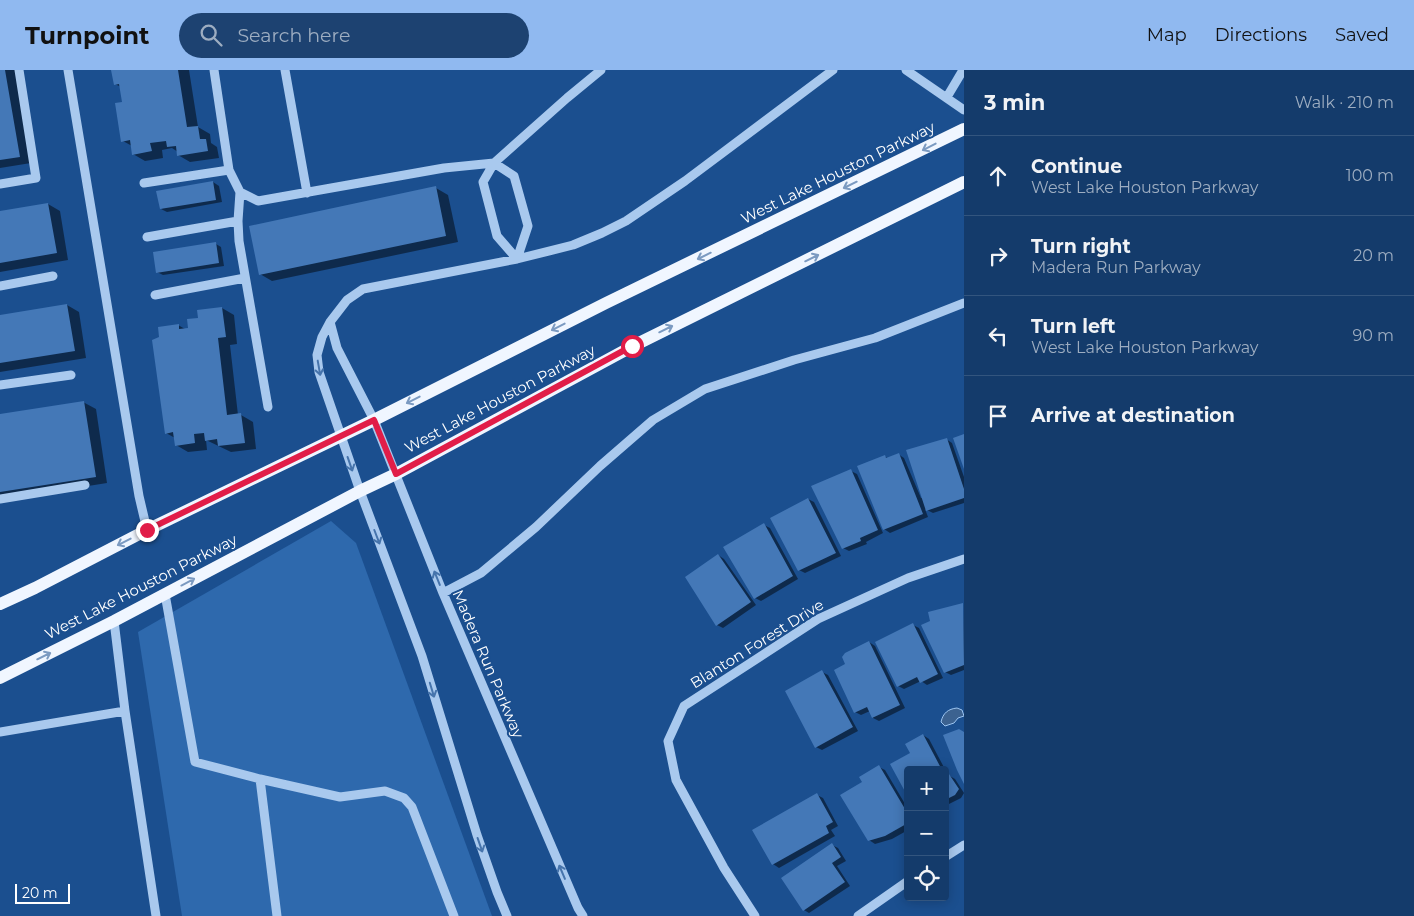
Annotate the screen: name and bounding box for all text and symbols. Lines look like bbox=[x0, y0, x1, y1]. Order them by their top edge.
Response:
search box bbox=[179, 13, 529, 58]
text: Turnpoint bbox=[25, 21, 149, 50]
icon: search bbox=[197, 21, 225, 49]
text: Search here bbox=[237, 24, 350, 47]
text: Map bbox=[1147, 24, 1187, 46]
text: Directions bbox=[1215, 24, 1307, 46]
text: Saved bbox=[1335, 24, 1389, 46]
text: 3 min bbox=[984, 90, 1045, 115]
text: Walk · 210 m bbox=[1295, 93, 1394, 112]
street label: West Lake Houston Parkway bbox=[738, 117, 939, 228]
one-way arrow bbox=[922, 142, 937, 152]
text: Continue bbox=[1031, 155, 1122, 178]
icon: ahead bbox=[984, 162, 1012, 190]
text: 100 m bbox=[1346, 166, 1394, 185]
text: West Lake Houston Parkway bbox=[1031, 178, 1259, 197]
one-way arrow bbox=[843, 181, 858, 190]
text: Turn right bbox=[1031, 235, 1131, 258]
icon: right bbox=[984, 242, 1012, 270]
text: 20 m bbox=[1353, 246, 1394, 265]
one-way arrow bbox=[697, 251, 712, 261]
one-way arrow bbox=[804, 252, 819, 262]
text: Madera Run Parkway bbox=[1031, 258, 1201, 277]
text: Turn left bbox=[1031, 315, 1116, 338]
icon: left bbox=[984, 322, 1012, 350]
one-way arrow bbox=[551, 323, 566, 332]
one-way arrow bbox=[658, 324, 673, 334]
text: 90 m bbox=[1352, 326, 1394, 345]
route start bbox=[621, 335, 644, 358]
text: West Lake Houston Parkway bbox=[1031, 338, 1259, 357]
street label: West Lake Houston Parkway bbox=[401, 340, 599, 457]
one-way arrow bbox=[315, 359, 325, 375]
one-way arrow bbox=[406, 396, 421, 405]
icon: arrive bbox=[984, 402, 1012, 430]
text: Arrive at destination bbox=[1031, 404, 1235, 427]
one-way arrow bbox=[346, 456, 355, 471]
route end bbox=[136, 519, 159, 542]
street label: West Lake Houston Parkway bbox=[41, 529, 241, 643]
one-way arrow bbox=[373, 529, 382, 544]
one-way arrow bbox=[117, 538, 132, 547]
one-way arrow bbox=[431, 570, 440, 585]
one-way arrow bbox=[181, 577, 196, 587]
street label: Madera Run Parkway bbox=[449, 587, 529, 742]
street label: Blanton Forest Drive bbox=[687, 595, 827, 692]
one-way arrow bbox=[36, 651, 51, 660]
one-way arrow bbox=[428, 681, 438, 697]
map controls bbox=[904, 766, 949, 901]
button: + bbox=[904, 766, 949, 811]
button: − bbox=[904, 811, 949, 856]
one-way arrow bbox=[476, 837, 485, 852]
button: locate bbox=[904, 856, 949, 901]
one-way arrow bbox=[557, 865, 567, 880]
scale bar bbox=[15, 881, 70, 904]
text: 20 m bbox=[22, 884, 58, 902]

